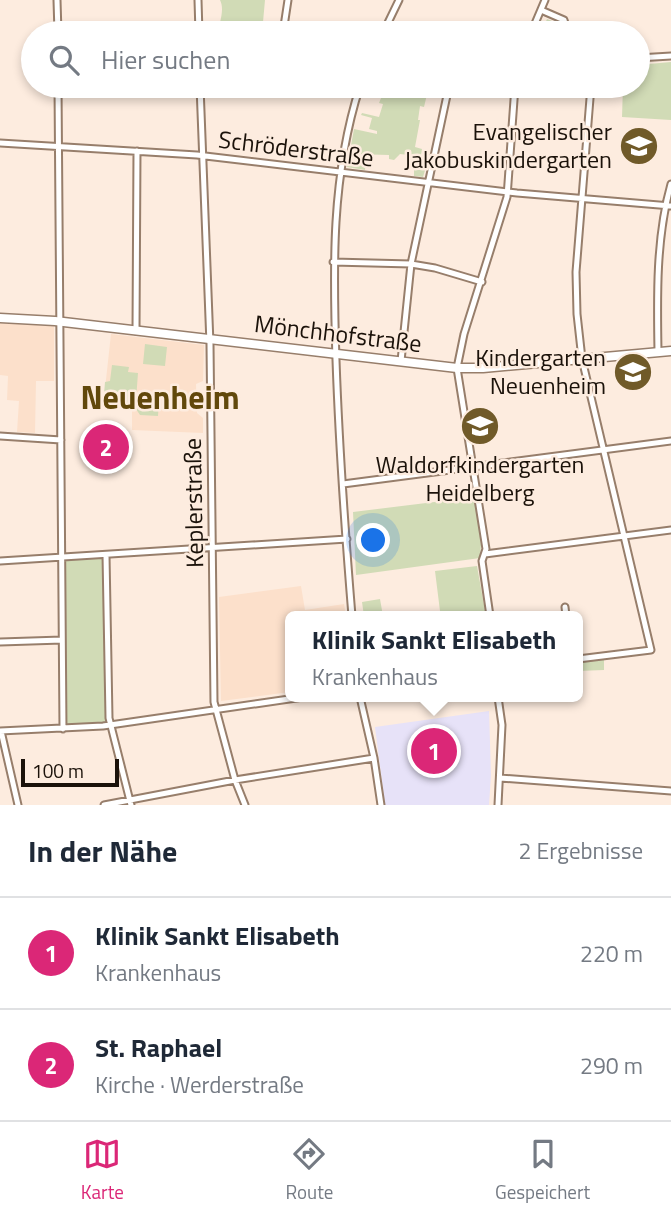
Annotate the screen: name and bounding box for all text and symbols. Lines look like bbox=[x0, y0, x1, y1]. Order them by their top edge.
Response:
search box bbox=[21, 21, 650, 98]
text: Hier suchen bbox=[101, 40, 230, 79]
icon: search bbox=[45, 41, 83, 79]
place label: Evangelischer Jakobuskindergarten bbox=[404, 113, 612, 177]
street label: Schröderstraße bbox=[216, 121, 376, 175]
school or university icon: Evangelischer Jakobuskindergarten bbox=[618, 125, 660, 167]
street label: Mönchhofstraße bbox=[252, 305, 424, 361]
place label: Kindergarten Neuenheim bbox=[475, 339, 606, 403]
school or university icon: Kindergarten Neuenheim bbox=[612, 351, 654, 393]
district label: Neuenheim bbox=[80, 373, 240, 421]
school or university icon: Waldorfkindergarten Heidelberg bbox=[459, 405, 501, 447]
pin: 2 bbox=[83, 421, 129, 473]
street label: Keplerstraße bbox=[174, 438, 212, 568]
place label: Waldorfkindergarten Heidelberg bbox=[376, 446, 584, 510]
your location bbox=[356, 523, 390, 557]
popup bbox=[285, 611, 583, 702]
text: Klinik Sankt Elisabeth bbox=[312, 620, 556, 659]
text: Krankenhaus bbox=[312, 659, 438, 694]
pin: 1 bbox=[411, 725, 457, 777]
scale bar bbox=[21, 756, 119, 788]
text: 100 m bbox=[32, 756, 84, 785]
text: In der Nähe bbox=[28, 828, 177, 874]
text: 2 Ergebnisse bbox=[519, 833, 643, 868]
text: Klinik Sankt Elisabeth bbox=[95, 916, 340, 955]
text: 1 bbox=[45, 936, 57, 971]
text: 220 m bbox=[580, 936, 643, 971]
text: Krankenhaus bbox=[95, 955, 221, 990]
text: St. Raphael bbox=[95, 1028, 222, 1067]
text: 2 bbox=[45, 1048, 57, 1083]
text: 290 m bbox=[580, 1048, 643, 1083]
text: Kirche · Werderstraße bbox=[95, 1067, 304, 1102]
tab: Karte bbox=[81, 1135, 124, 1206]
tab: Route bbox=[285, 1135, 333, 1206]
tab: Gespeichert bbox=[495, 1135, 590, 1206]

